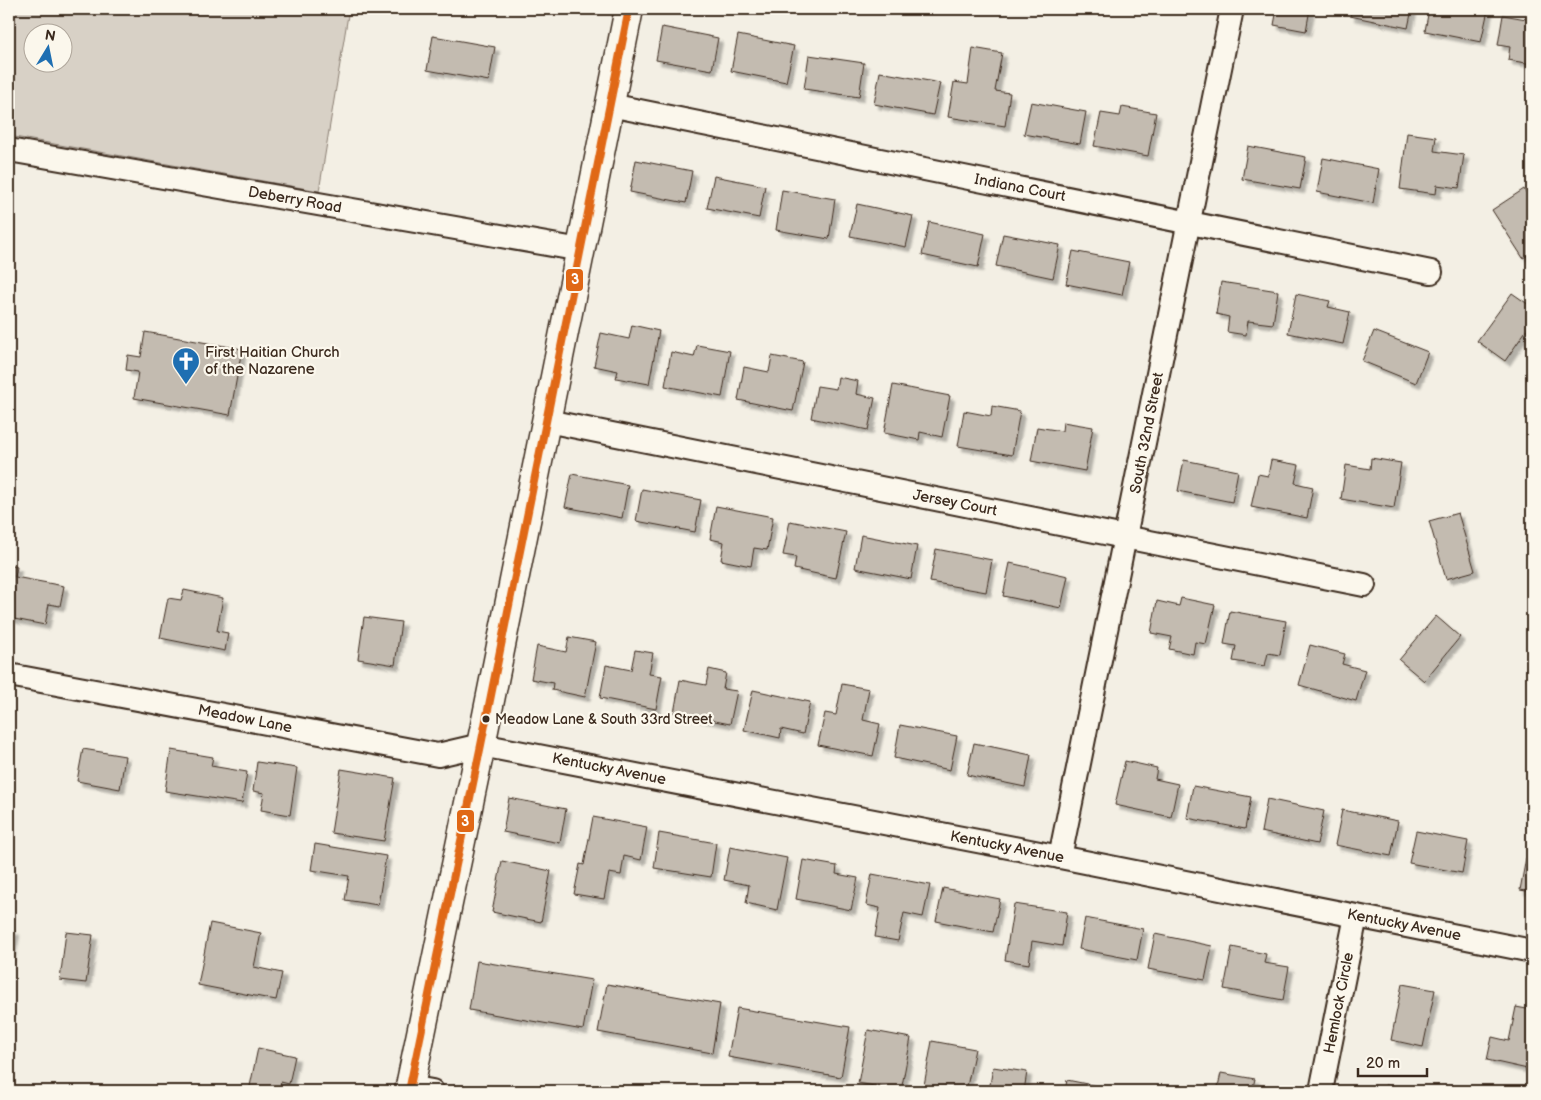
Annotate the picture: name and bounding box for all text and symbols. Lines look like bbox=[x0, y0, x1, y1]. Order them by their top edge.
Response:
north arrow bbox=[22, 22, 72, 72]
text: N bbox=[44, 26, 57, 45]
street label: Indiana Court bbox=[973, 170, 1067, 206]
street label: Deberry Road bbox=[247, 182, 343, 218]
line badge: 3 bbox=[565, 268, 584, 292]
text: 3 bbox=[571, 271, 579, 288]
place label: First Haitian Church of the Nazarene bbox=[205, 343, 340, 379]
church icon: First Haitian Church of the Nazarene bbox=[171, 346, 201, 385]
street label: South 32nd Street bbox=[1126, 371, 1168, 495]
street label: Jersey Court bbox=[911, 486, 999, 521]
street label: Meadow Lane bbox=[196, 701, 294, 737]
place label: Meadow Lane & South 33rd Street bbox=[495, 711, 713, 728]
marker: Meadow Lane & South 33rd Street bbox=[481, 714, 491, 724]
street label: Kentucky Avenue bbox=[550, 749, 668, 789]
line badge: 3 bbox=[456, 809, 475, 833]
text: 3 bbox=[461, 813, 469, 830]
street label: Kentucky Avenue bbox=[948, 827, 1066, 867]
street label: Kentucky Avenue bbox=[1345, 905, 1463, 945]
street label: Hemlock Circle bbox=[1320, 951, 1358, 1055]
scale bar bbox=[1358, 1045, 1427, 1077]
text: 20 m bbox=[1366, 1054, 1400, 1073]

